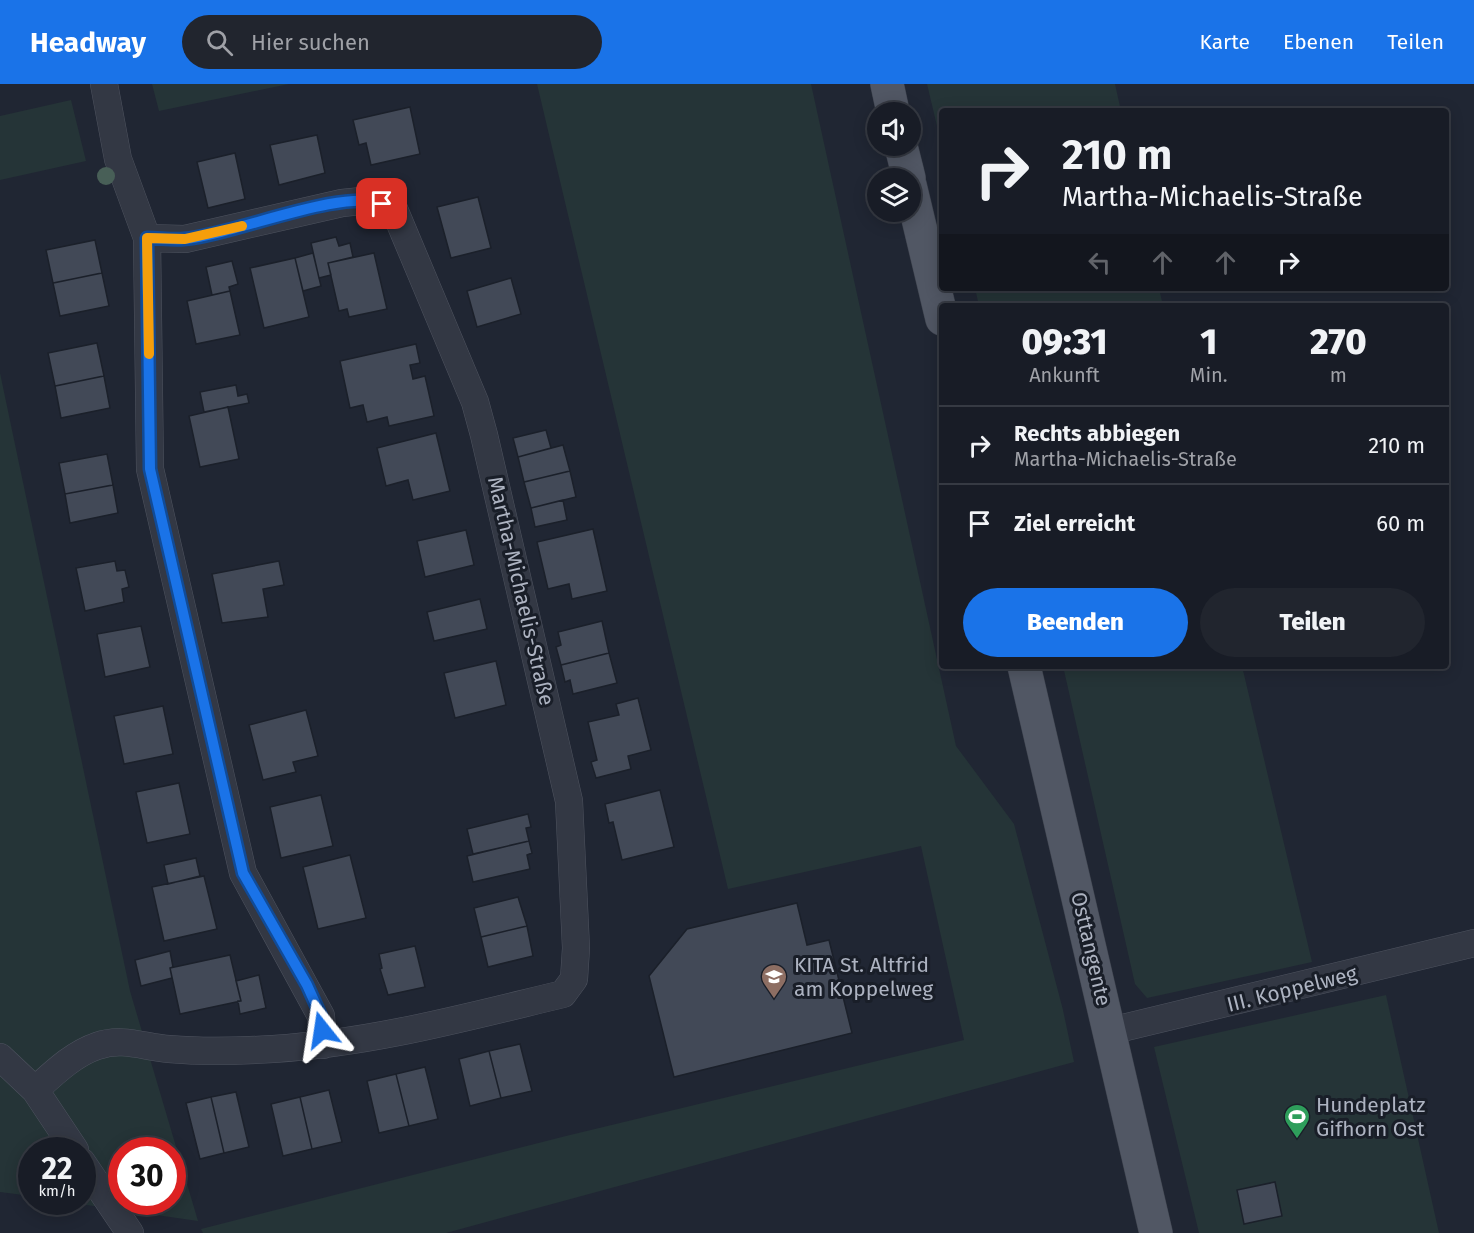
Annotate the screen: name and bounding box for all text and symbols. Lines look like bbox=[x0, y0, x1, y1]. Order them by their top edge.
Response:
search box bbox=[182, 15, 602, 69]
text: Headway bbox=[30, 26, 146, 59]
icon: search bbox=[203, 26, 236, 59]
text: Hier suchen bbox=[251, 29, 370, 56]
text: Karte bbox=[1199, 29, 1250, 55]
text: Ebenen bbox=[1283, 29, 1354, 55]
text: Teilen bbox=[1387, 29, 1444, 55]
map controls bbox=[867, 102, 921, 222]
button: sound bbox=[867, 102, 921, 156]
text: 210 m bbox=[1062, 130, 1172, 180]
icon: right bbox=[963, 132, 1041, 210]
button: layers bbox=[867, 168, 921, 222]
pin bbox=[356, 178, 407, 229]
text: Martha-Michaelis-Straße bbox=[1062, 181, 1363, 213]
icon: arrive bbox=[365, 187, 398, 220]
icon: left bbox=[1083, 246, 1116, 279]
icon: ahead bbox=[1146, 246, 1179, 279]
icon: ahead bbox=[1209, 246, 1242, 279]
icon: right bbox=[1272, 246, 1305, 279]
text: 09:31 bbox=[1021, 320, 1107, 364]
text: 1 bbox=[1200, 320, 1217, 364]
text: 270 bbox=[1310, 320, 1367, 364]
text: Ankunft bbox=[1029, 363, 1100, 387]
text: Min. bbox=[1190, 363, 1228, 387]
text: m bbox=[1330, 363, 1347, 387]
text: Rechts abbiegen bbox=[1014, 420, 1180, 447]
icon: right bbox=[963, 429, 996, 462]
text: 210 m bbox=[1368, 432, 1425, 459]
text: Martha-Michaelis-Straße bbox=[1014, 447, 1237, 471]
street label: Martha-Michaelis-Straße bbox=[482, 474, 560, 708]
icon: arrive bbox=[963, 507, 996, 540]
text: Ziel erreicht bbox=[1014, 510, 1135, 537]
text: 60 m bbox=[1376, 510, 1425, 537]
button: Beenden bbox=[963, 588, 1188, 657]
button: Teilen bbox=[1200, 588, 1425, 657]
street label: Osttangente bbox=[1065, 889, 1117, 1009]
place label: KITA St. Altfrid am Koppelweg bbox=[794, 952, 933, 1002]
street label: III. Koppelweg bbox=[1224, 960, 1360, 1018]
school or university icon: KITA St. Altfrid am Koppelweg bbox=[759, 962, 789, 1000]
position arrow bbox=[290, 998, 354, 1062]
place label: Hundeplatz Gifhorn Ost bbox=[1316, 1092, 1426, 1142]
sports icon: Hundeplatz Gifhorn Ost bbox=[1282, 1102, 1312, 1140]
speed limit sign: 30 bbox=[108, 1137, 186, 1215]
text: 22 bbox=[41, 1151, 73, 1187]
text: km/h bbox=[38, 1182, 76, 1200]

